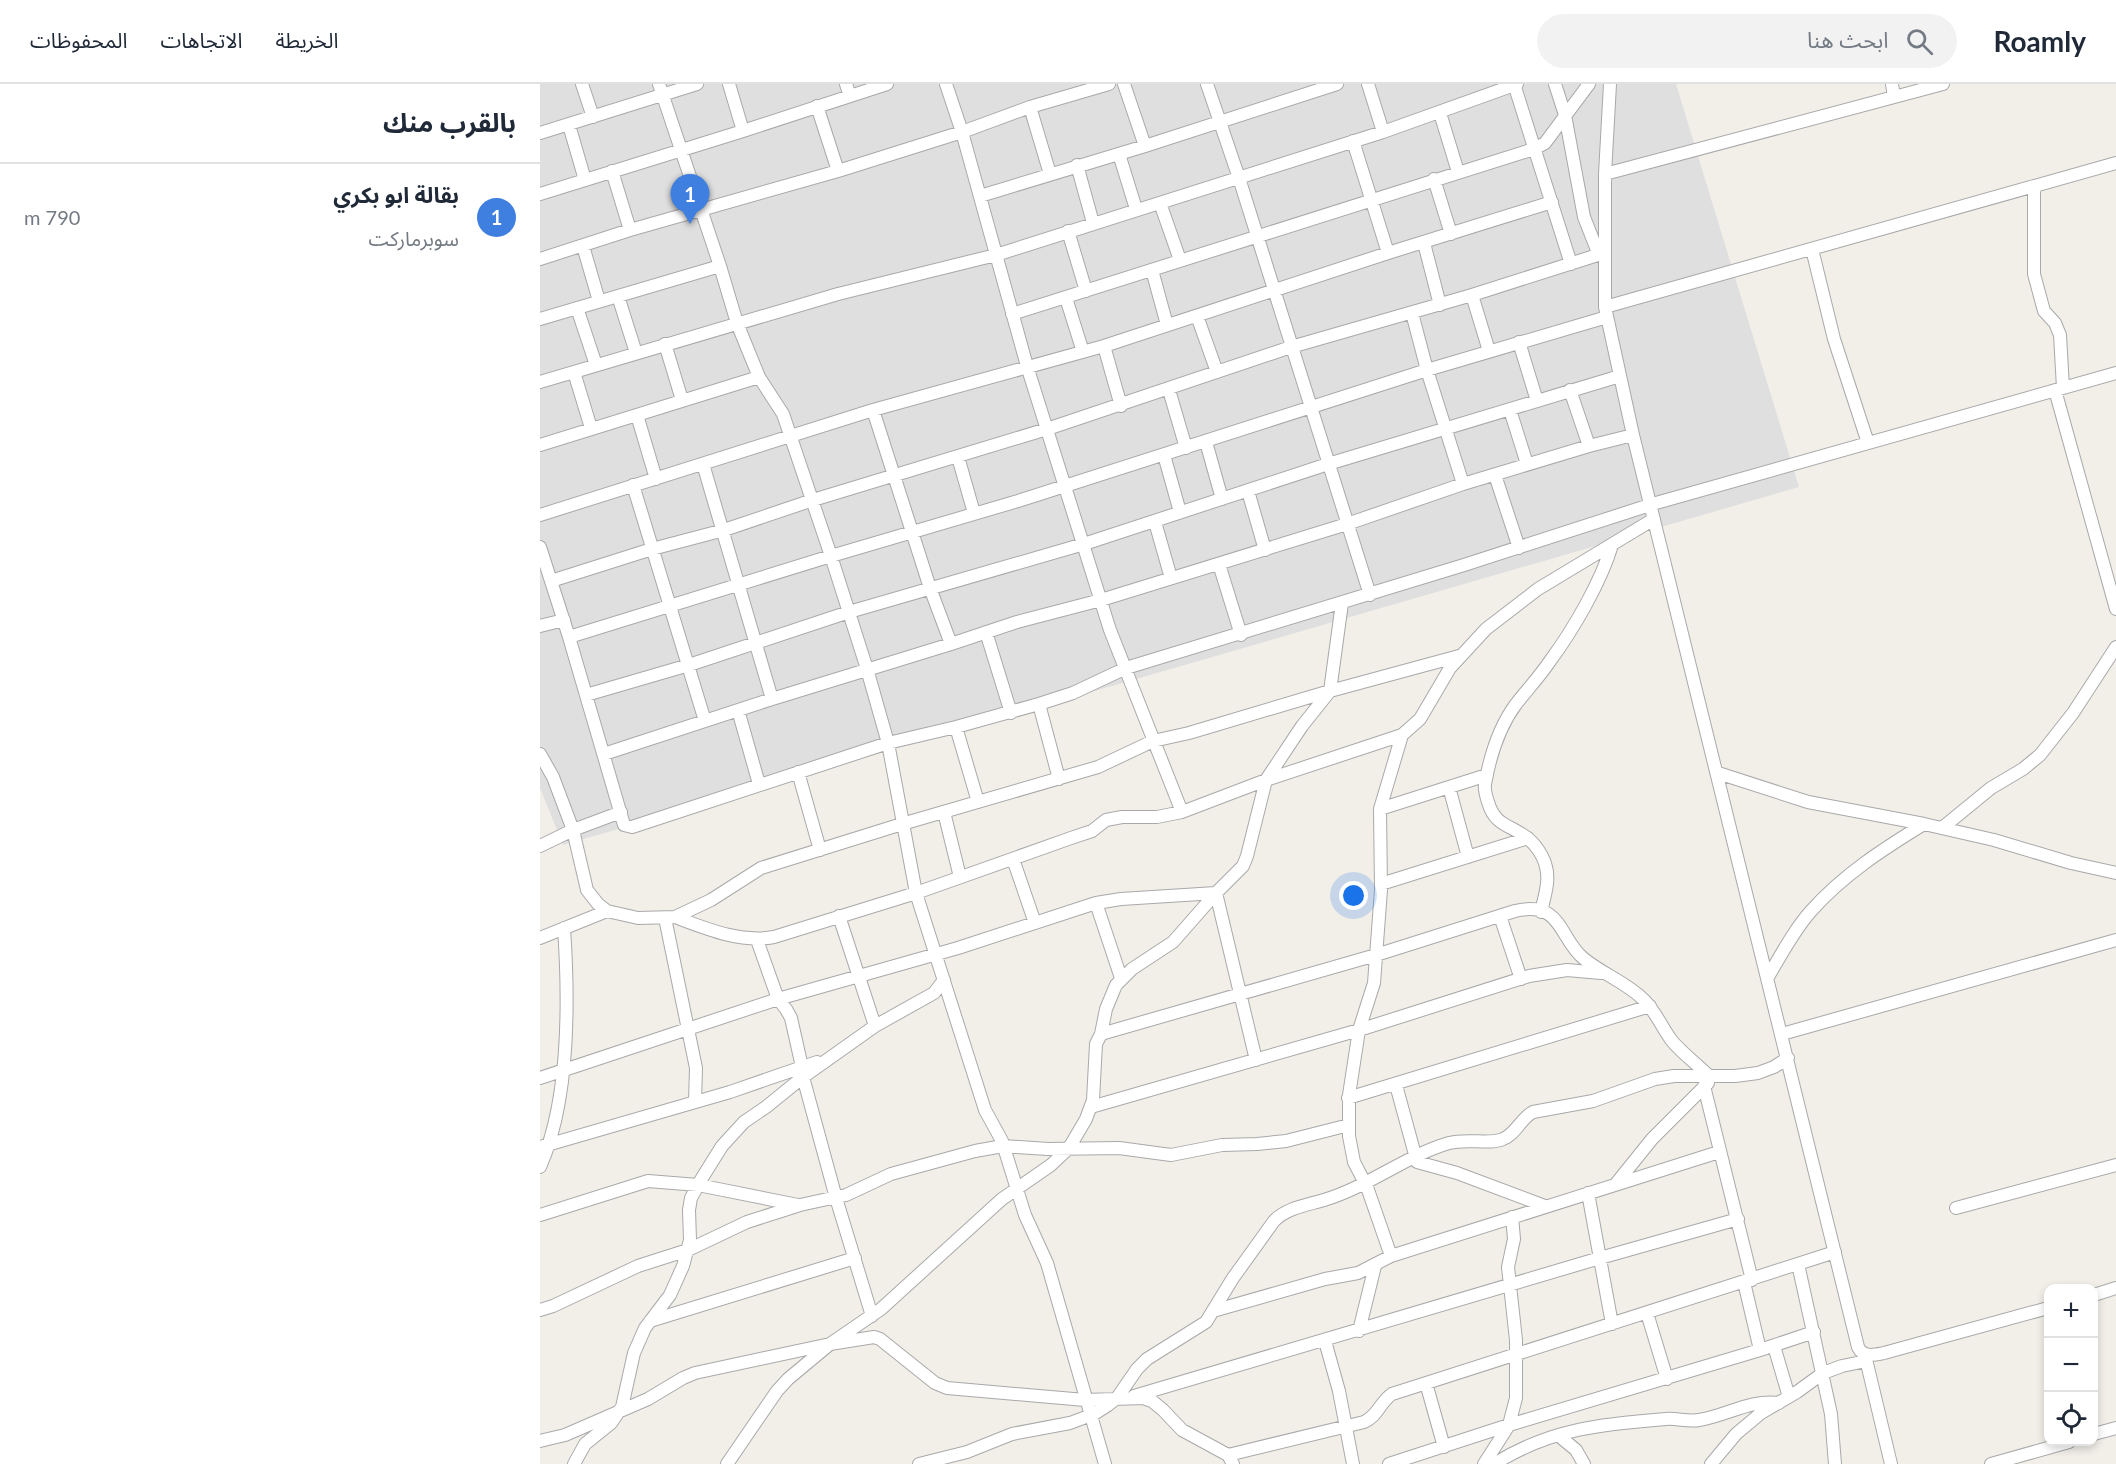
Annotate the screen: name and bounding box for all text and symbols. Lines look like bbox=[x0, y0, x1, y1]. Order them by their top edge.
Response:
search box bbox=[1537, 14, 1957, 68]
text: Roamly bbox=[1993, 24, 2086, 58]
icon: search bbox=[1903, 25, 1936, 58]
text: ابحث هنا bbox=[1807, 26, 1888, 53]
text: المحفوظات bbox=[30, 27, 127, 52]
text: الاتجاهات bbox=[160, 27, 242, 52]
text: الخريطة bbox=[275, 27, 338, 52]
text: بالقرب منك bbox=[383, 106, 516, 138]
pin: 1 bbox=[670, 174, 710, 224]
text: بقالة ابو بكري bbox=[333, 181, 459, 208]
text: 790 m bbox=[24, 205, 80, 229]
text: 1 bbox=[491, 205, 502, 229]
text: سوبرماركت bbox=[368, 226, 459, 250]
your location bbox=[1339, 881, 1368, 910]
map controls bbox=[2044, 1284, 2098, 1446]
button: + bbox=[2044, 1284, 2098, 1338]
button: − bbox=[2044, 1338, 2098, 1392]
button: locate bbox=[2044, 1392, 2098, 1446]

